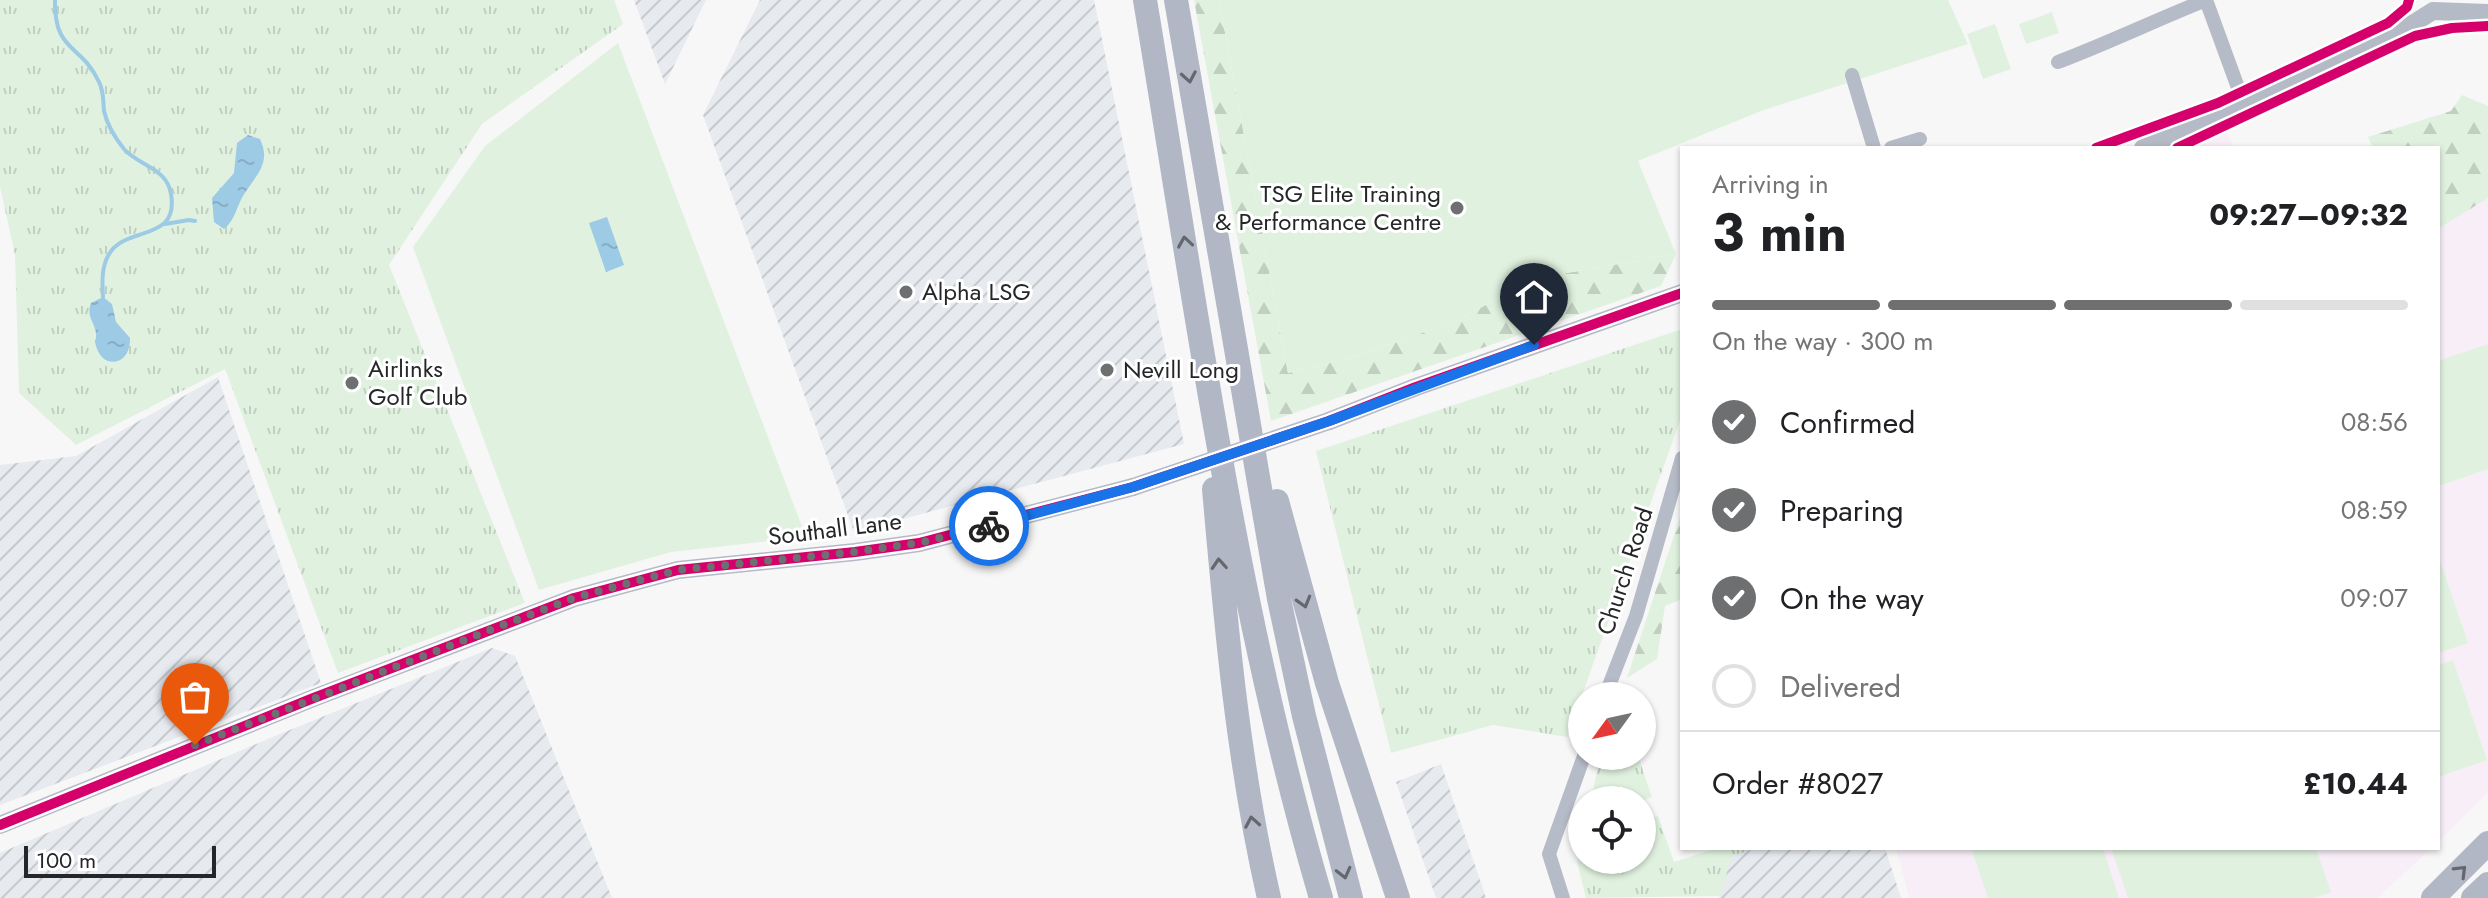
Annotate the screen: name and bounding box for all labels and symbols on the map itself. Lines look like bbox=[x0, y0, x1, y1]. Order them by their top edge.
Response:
one-way arrow bbox=[1179, 70, 1196, 84]
place label: TSG Elite Training & Performance Centre bbox=[1215, 176, 1441, 239]
marker: TSG Elite Training & Performance Centre bbox=[1448, 199, 1466, 217]
one-way arrow bbox=[1177, 235, 1194, 249]
pin bbox=[1500, 263, 1568, 345]
place label: Alpha LSG bbox=[922, 274, 1031, 309]
marker: Alpha LSG bbox=[897, 283, 915, 301]
place label: Airlinks Golf Club bbox=[368, 351, 468, 414]
place label: Nevill Long bbox=[1123, 352, 1239, 387]
marker: Nevill Long bbox=[1098, 361, 1116, 379]
marker: Airlinks Golf Club bbox=[343, 374, 361, 392]
courier bbox=[949, 486, 1029, 566]
street label: Church Road bbox=[1587, 502, 1662, 639]
street label: Southall Lane bbox=[766, 503, 904, 554]
one-way arrow bbox=[1211, 557, 1228, 570]
one-way arrow bbox=[1295, 594, 1311, 608]
pin bbox=[161, 663, 229, 745]
north arrow bbox=[1568, 682, 1656, 770]
one-way arrow bbox=[1245, 815, 1262, 829]
scale bar bbox=[24, 842, 216, 878]
one-way arrow bbox=[1335, 866, 1352, 879]
one-way arrow bbox=[2452, 866, 2466, 880]

